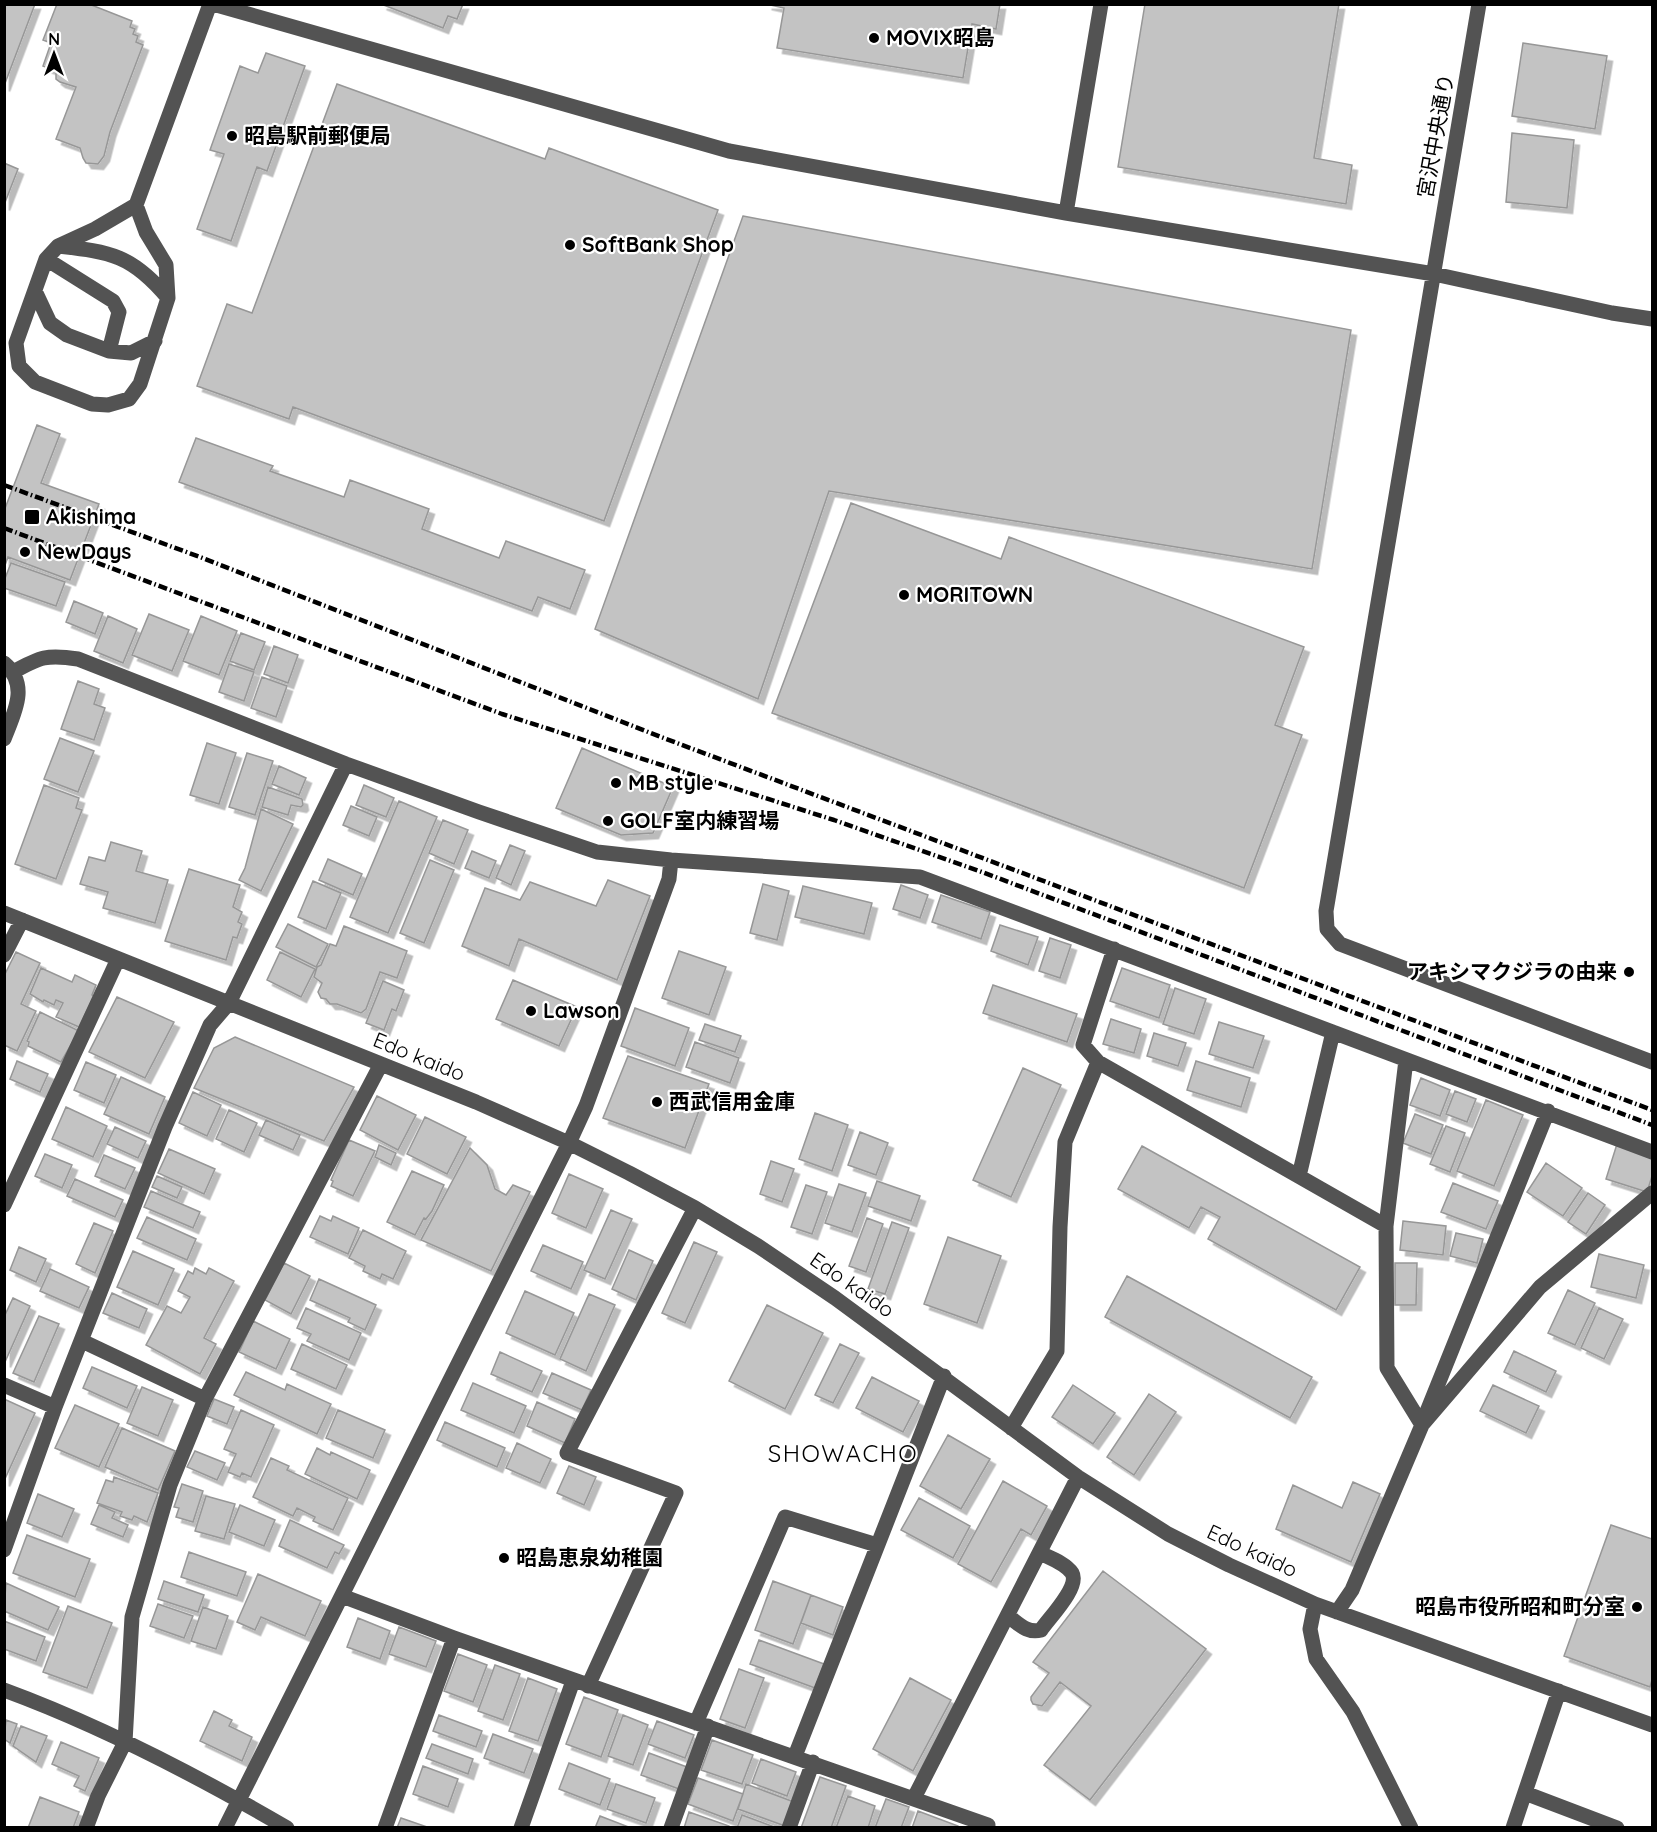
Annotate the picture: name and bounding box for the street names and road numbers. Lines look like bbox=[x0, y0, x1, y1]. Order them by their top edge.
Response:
street label: 宮沢中央通り bbox=[1411, 72, 1459, 200]
street label: Edo kaido bbox=[370, 1026, 469, 1086]
street label: Edo kaido bbox=[805, 1246, 900, 1323]
street label: Edo kaido bbox=[1203, 1518, 1302, 1582]

